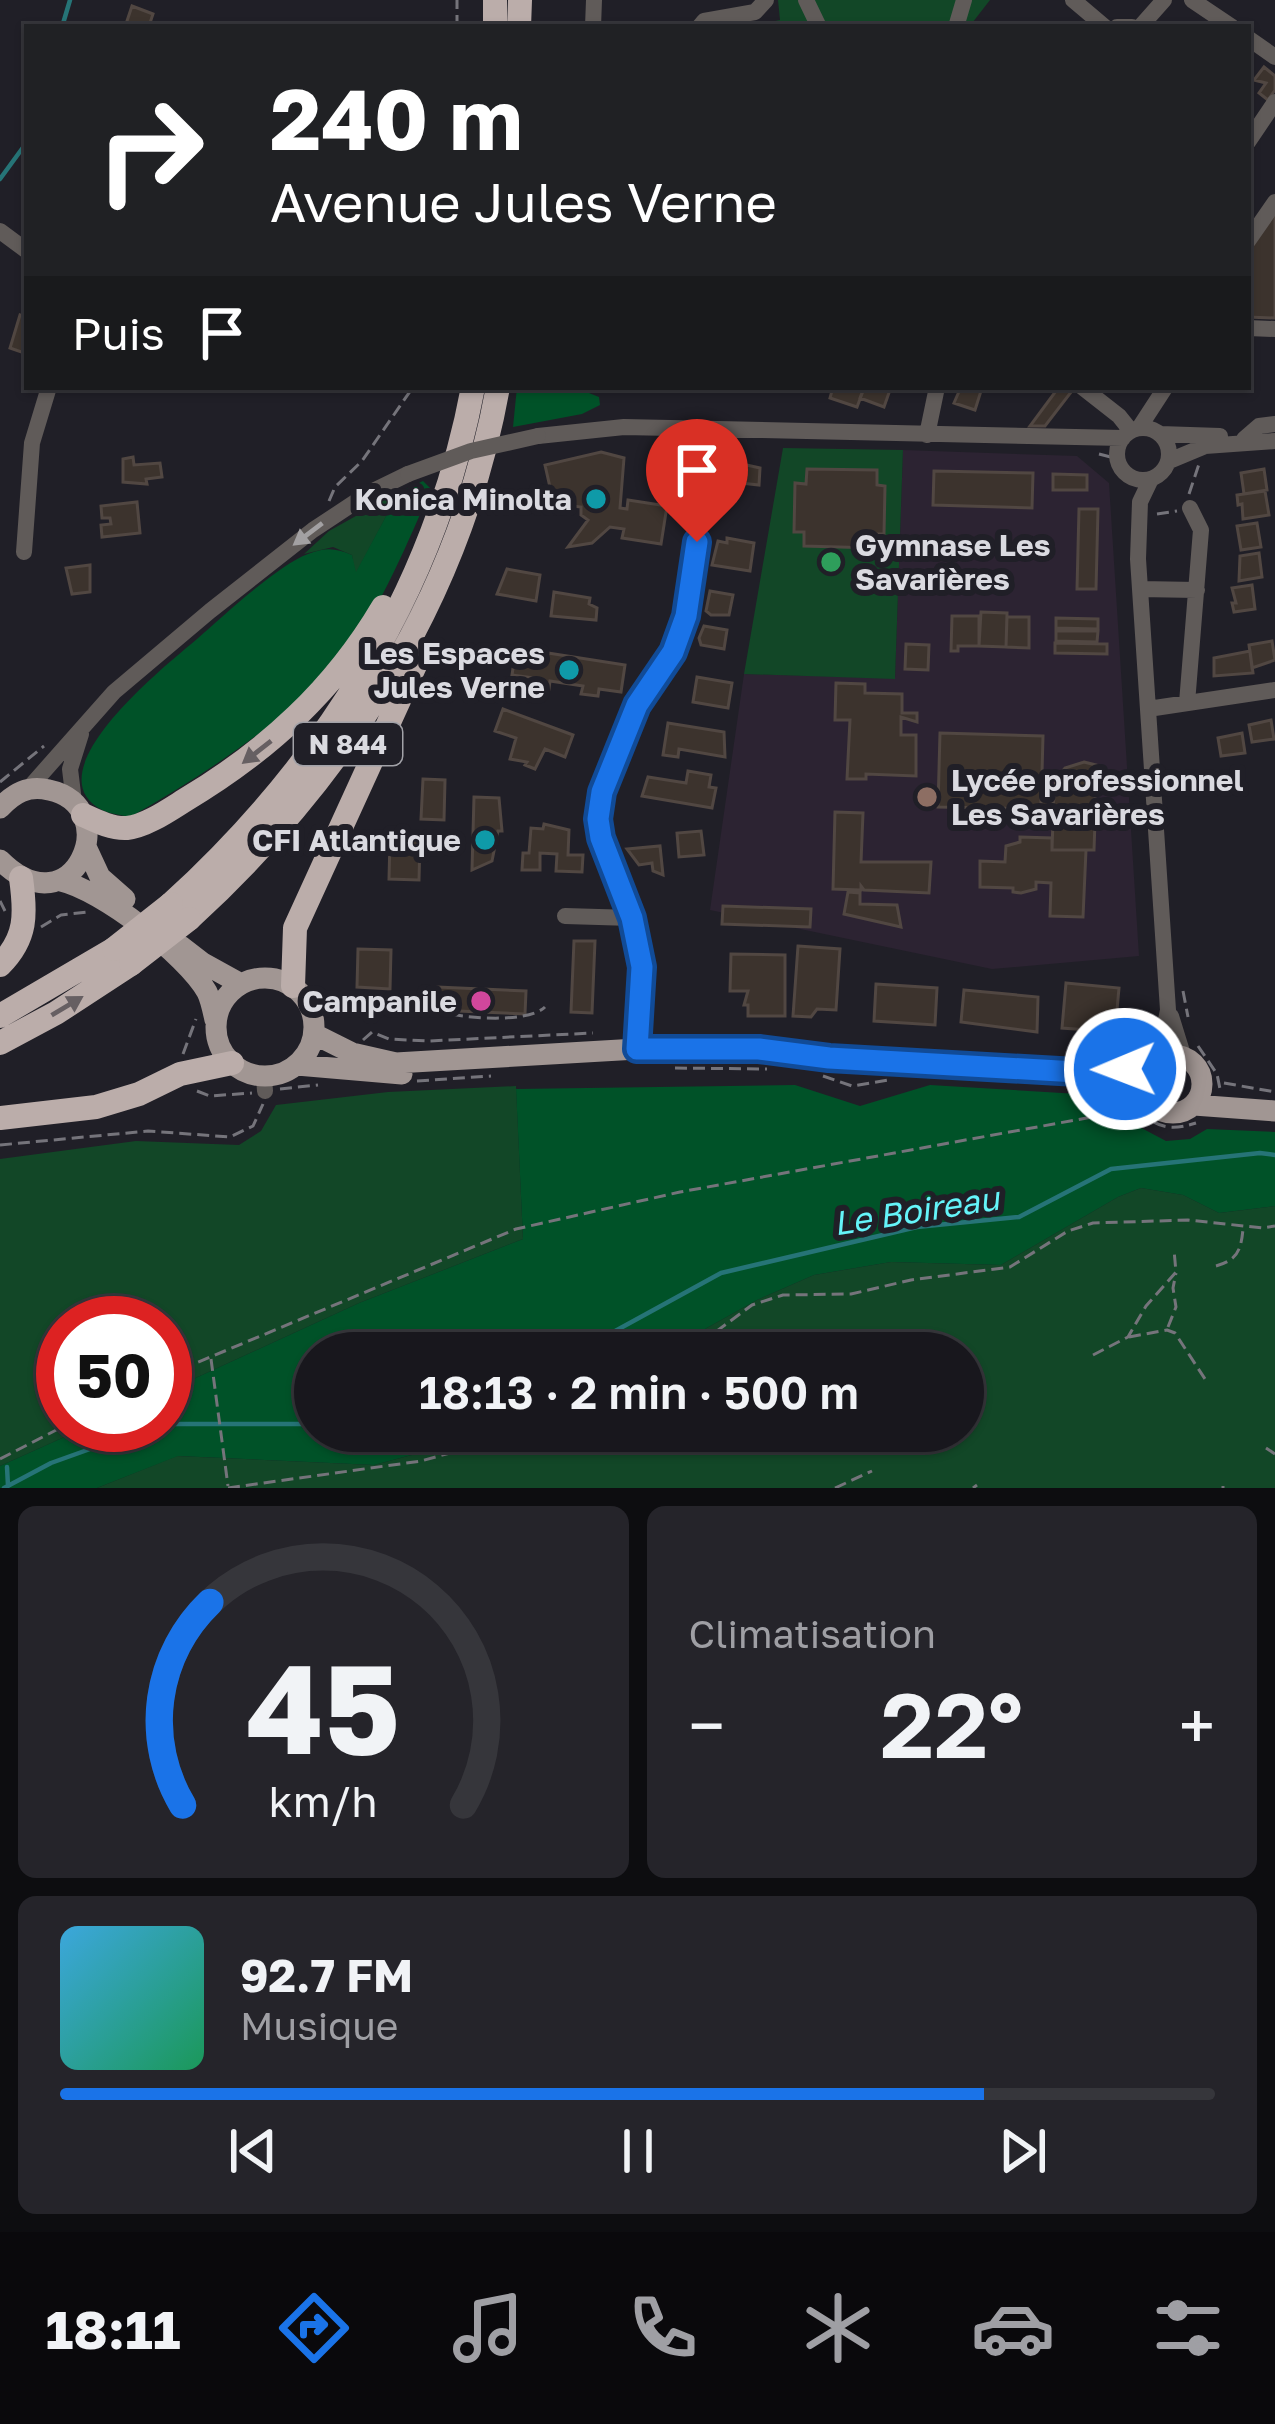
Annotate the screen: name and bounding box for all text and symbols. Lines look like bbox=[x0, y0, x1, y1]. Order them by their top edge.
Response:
text: 240 m bbox=[270, 68, 523, 168]
icon: right bbox=[72, 72, 228, 228]
text: Avenue Jules Verne bbox=[270, 169, 777, 234]
icon: arrive bbox=[189, 300, 255, 366]
text: Puis bbox=[72, 306, 165, 360]
pin bbox=[646, 419, 748, 542]
icon: arrive bbox=[664, 437, 730, 503]
place label: Konica Minolta bbox=[354, 481, 572, 517]
marker: Konica Minolta bbox=[583, 486, 609, 512]
one-way arrow bbox=[292, 522, 324, 546]
place label: Gymnase Les Savarières bbox=[855, 527, 1050, 597]
marker: Gymnase Les Savarières bbox=[818, 549, 844, 575]
place label: Les Espaces Jules Verne bbox=[363, 635, 545, 705]
marker: Les Espaces Jules Verne bbox=[556, 657, 582, 683]
road number: N 844 bbox=[294, 723, 402, 765]
one-way arrow bbox=[242, 739, 273, 763]
place label: Lycée professionnel Les Savarières bbox=[951, 762, 1243, 832]
marker: Lycée professionnel Les Savarières bbox=[914, 784, 940, 810]
place label: CFI Atlantique bbox=[252, 822, 461, 858]
marker: CFI Atlantique bbox=[472, 827, 498, 853]
place label: Campanile bbox=[302, 983, 457, 1019]
marker: Campanile bbox=[468, 988, 494, 1014]
one-way arrow bbox=[50, 997, 84, 1018]
position arrow bbox=[1062, 1006, 1188, 1132]
water label: Le Boireau bbox=[831, 1177, 1003, 1242]
speed limit sign: 50 bbox=[36, 1296, 192, 1452]
text: 18:13 · 2 min · 500 m bbox=[419, 1365, 859, 1419]
text: Climatisation bbox=[689, 1610, 936, 1657]
text: 45 bbox=[246, 1632, 400, 1781]
text: 22° bbox=[880, 1670, 1023, 1778]
text: − bbox=[689, 1685, 725, 1765]
text: + bbox=[1179, 1685, 1215, 1765]
text: km/h bbox=[269, 1775, 378, 1826]
text: 92.7 FM bbox=[240, 1948, 413, 2002]
text: Musique bbox=[240, 2002, 398, 2049]
icon: previous bbox=[220, 2118, 286, 2184]
icon: pause bbox=[605, 2118, 671, 2184]
icon: next bbox=[990, 2118, 1056, 2184]
icon: directions bbox=[272, 2286, 356, 2370]
icon: music bbox=[446, 2286, 530, 2370]
icon: phone bbox=[621, 2286, 705, 2370]
icon: climate bbox=[796, 2286, 880, 2370]
icon: car bbox=[971, 2286, 1055, 2370]
icon: filters bbox=[1146, 2286, 1230, 2370]
text: 18:11 bbox=[45, 2296, 181, 2361]

